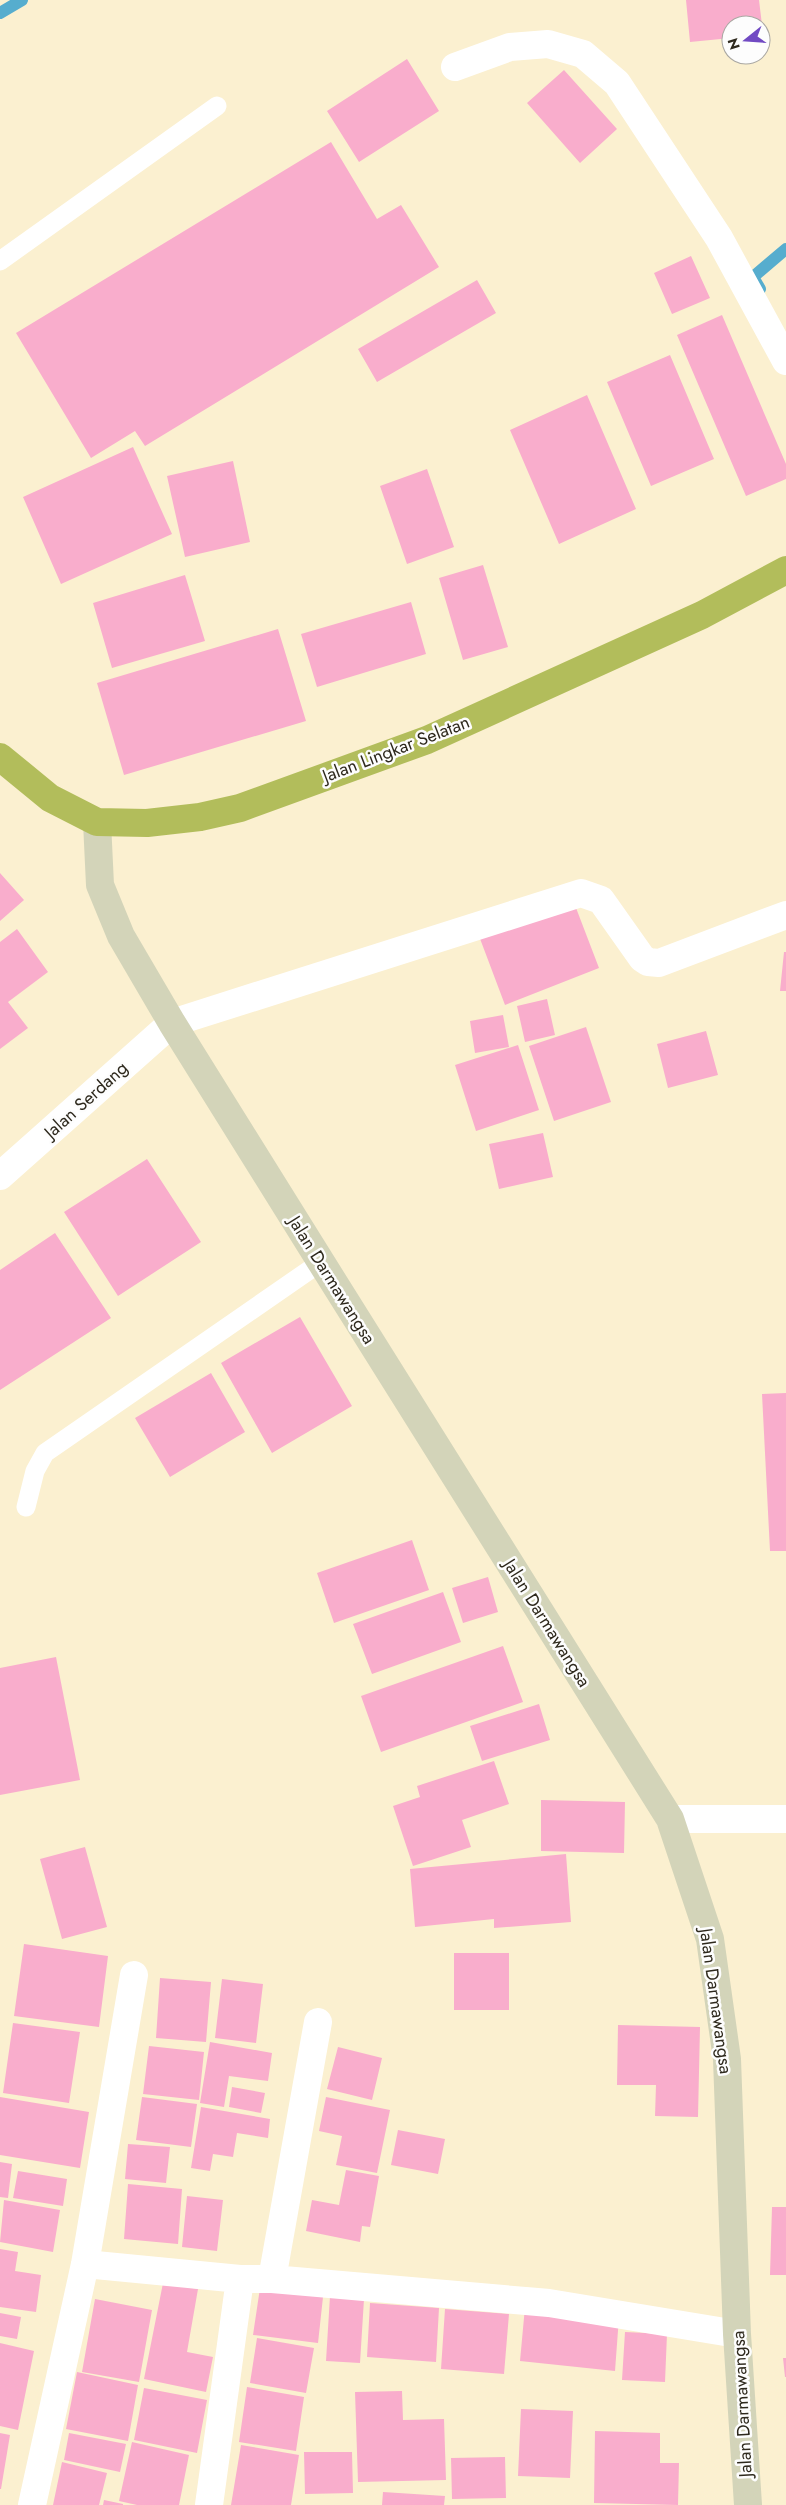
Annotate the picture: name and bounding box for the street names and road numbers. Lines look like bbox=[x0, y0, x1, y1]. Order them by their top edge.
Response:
street label: Jalan Lingkar Selatan bbox=[317, 709, 473, 790]
street label: Jalan Serdang bbox=[37, 1055, 134, 1146]
street label: Jalan Darmawangsa bbox=[281, 1209, 382, 1349]
street label: Jalan Darmawangsa bbox=[496, 1552, 597, 1692]
street label: Jalan Darmawangsa bbox=[693, 1925, 739, 2076]
street label: Jalan Darmawangsa bbox=[725, 2330, 759, 2480]

